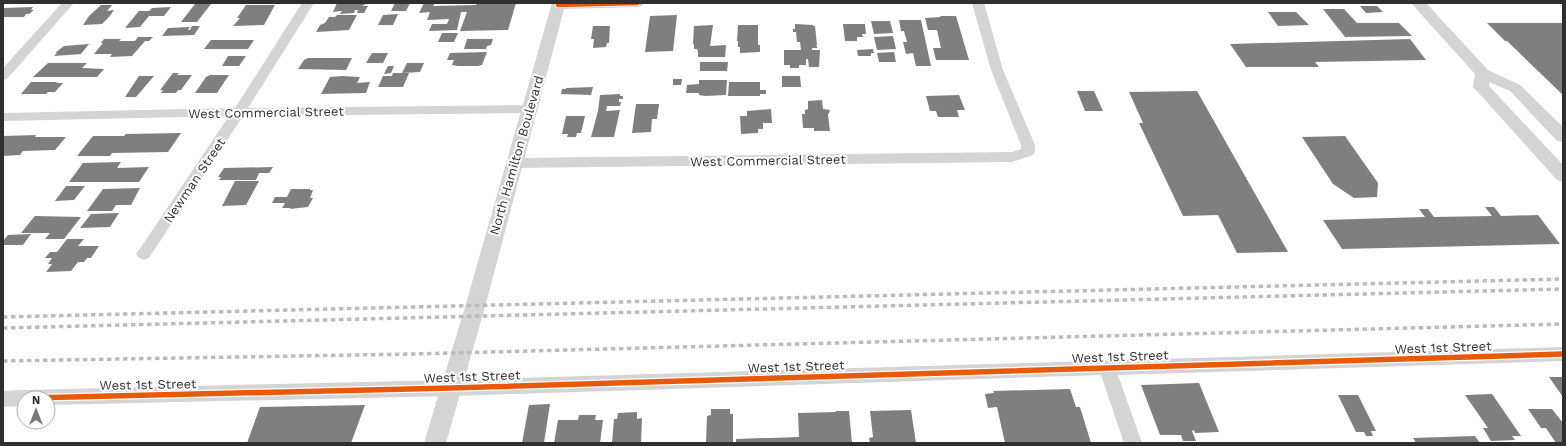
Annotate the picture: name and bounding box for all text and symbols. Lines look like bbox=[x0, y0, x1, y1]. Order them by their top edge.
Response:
street label: North Hamilton Boulevard bbox=[487, 74, 546, 237]
street label: West Commercial Street bbox=[188, 104, 344, 121]
street label: Newman Street bbox=[161, 135, 229, 226]
street label: West Commercial Street bbox=[690, 152, 846, 169]
street label: West 1st Street bbox=[1394, 338, 1492, 357]
street label: West 1st Street bbox=[1071, 347, 1169, 366]
street label: West 1st Street bbox=[747, 357, 845, 376]
street label: West 1st Street bbox=[423, 367, 521, 386]
street label: West 1st Street bbox=[99, 376, 197, 393]
north arrow bbox=[16, 390, 56, 430]
text: N bbox=[32, 394, 40, 407]

